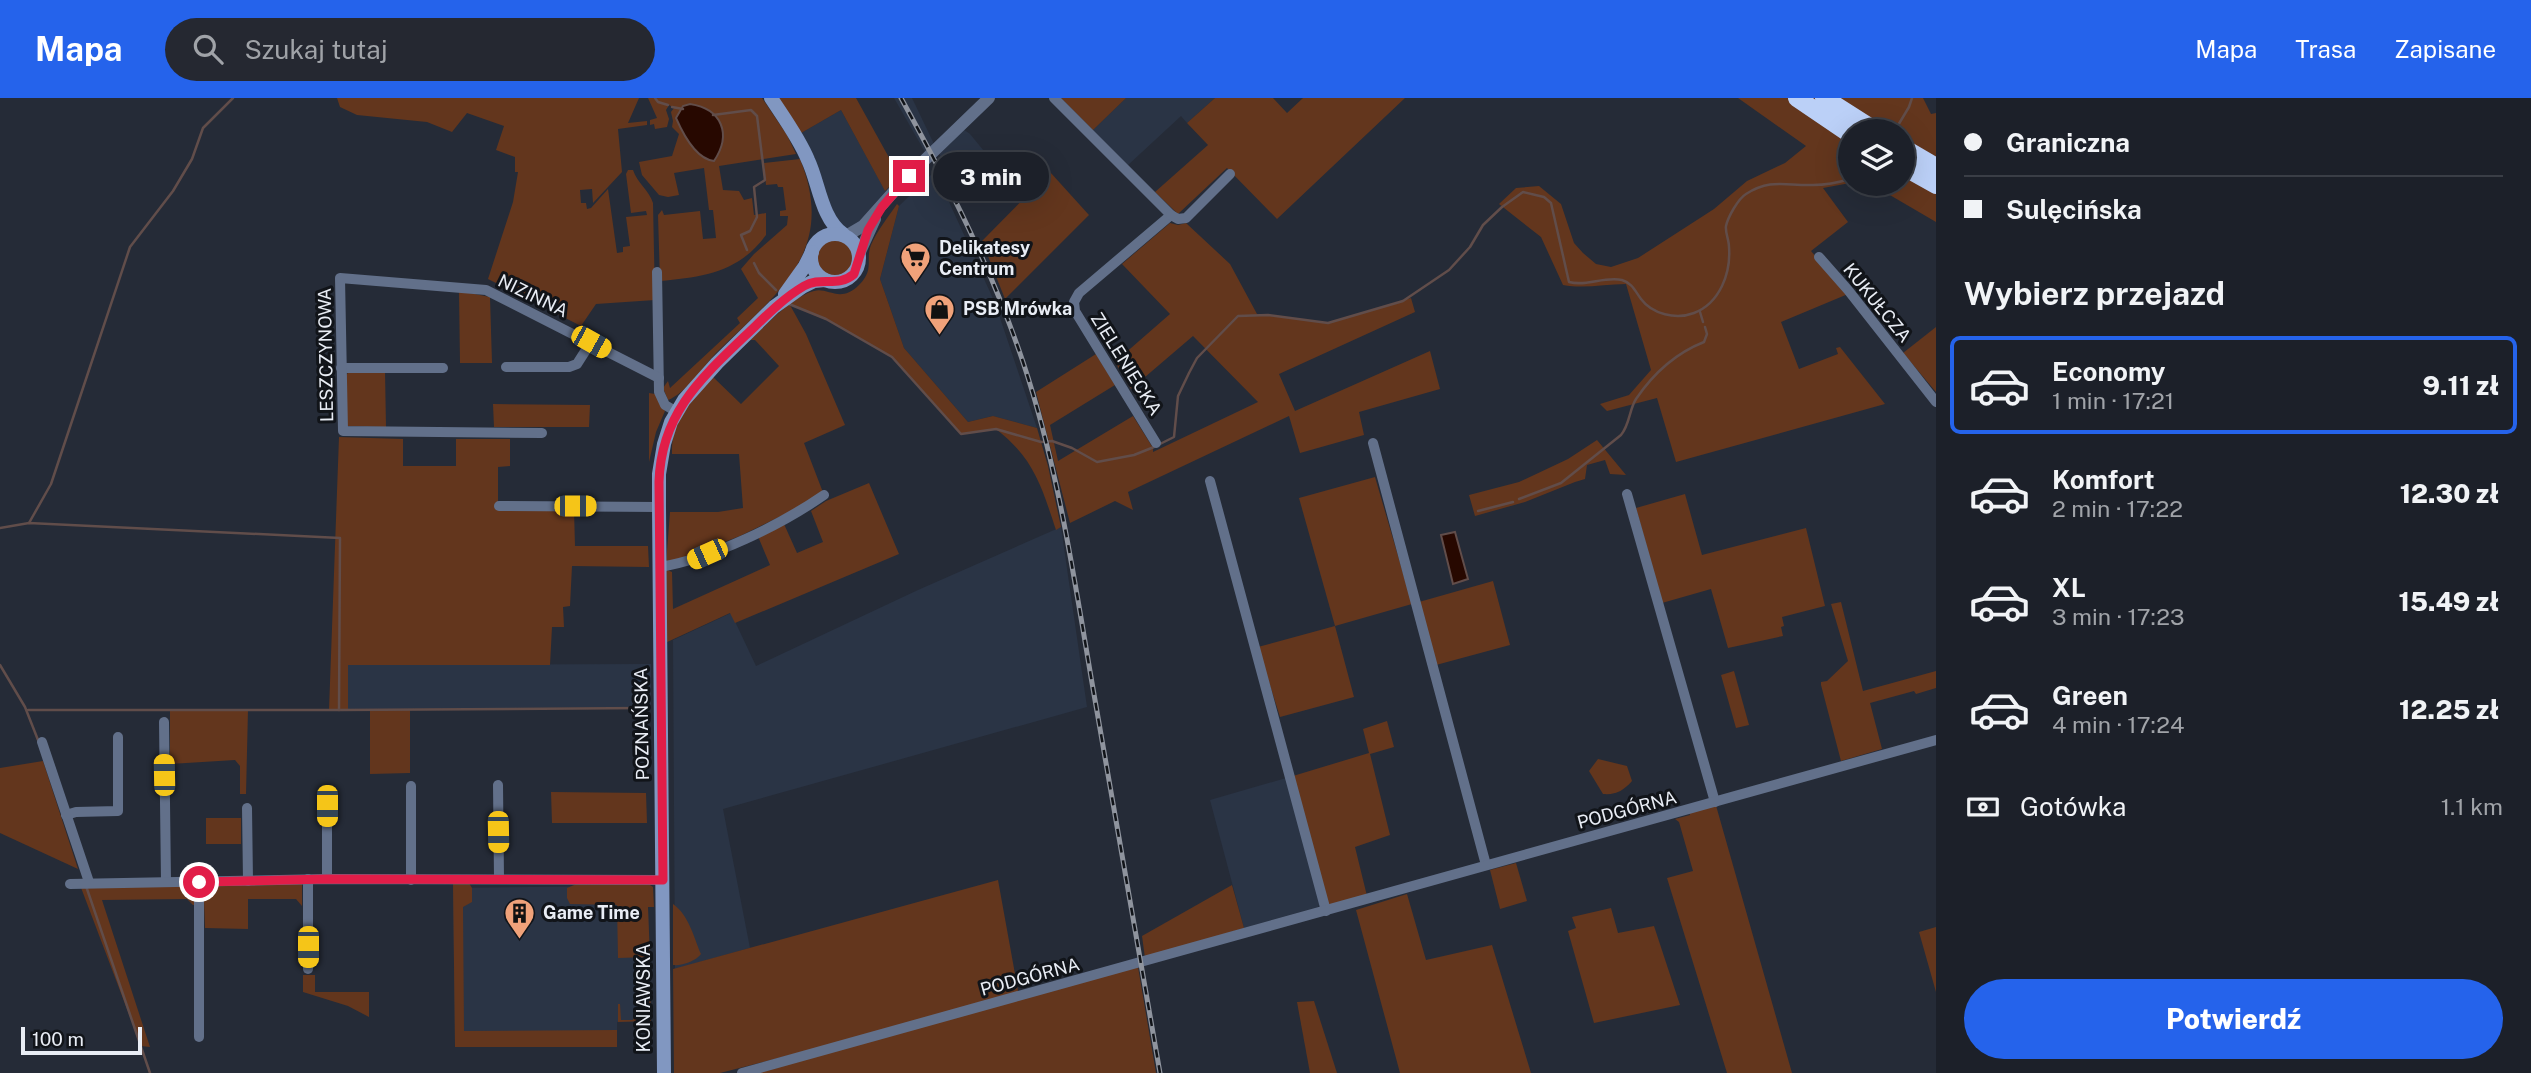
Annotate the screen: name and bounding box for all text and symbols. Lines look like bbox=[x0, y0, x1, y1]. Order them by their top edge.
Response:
search box bbox=[165, 18, 655, 81]
text: Mapa bbox=[35, 30, 123, 68]
icon: search bbox=[189, 30, 227, 68]
text: Szukaj tutaj bbox=[245, 34, 388, 65]
text: Mapa bbox=[2195, 35, 2257, 63]
text: Trasa bbox=[2295, 35, 2356, 63]
text: Zapisane bbox=[2394, 35, 2496, 63]
map controls bbox=[1838, 119, 1915, 196]
button: layers bbox=[1838, 119, 1915, 196]
text: Graniczna bbox=[2006, 127, 2130, 158]
callout: 3 min bbox=[934, 152, 1049, 200]
route end bbox=[893, 160, 925, 192]
text: 3 min bbox=[960, 163, 1022, 190]
text: Sulęcińska bbox=[2006, 194, 2142, 225]
place label: Delikatesy Centrum bbox=[939, 237, 1030, 279]
supermarket icon: Delikatesy Centrum bbox=[899, 241, 933, 285]
street label: KUKUŁCZA bbox=[1839, 259, 1916, 347]
street label: NIZINNA bbox=[495, 270, 572, 322]
text: Wybierz przejazd bbox=[1964, 275, 2225, 312]
street label: LESZCZYNOWA bbox=[314, 288, 337, 422]
shop icon: PSB Mrówka bbox=[923, 292, 957, 336]
place label: PSB Mrówka bbox=[963, 298, 1072, 319]
street label: ZIELENIECKA bbox=[1087, 309, 1166, 419]
car bbox=[568, 323, 615, 361]
icon: car bbox=[1968, 354, 2031, 417]
text: Economy bbox=[2052, 356, 2165, 387]
text: 9.11 zł bbox=[2423, 370, 2499, 401]
text: 1 min · 17:21 bbox=[2052, 387, 2174, 414]
icon: car bbox=[1968, 462, 2031, 525]
text: Komfort bbox=[2052, 464, 2154, 495]
text: 12.30 zł bbox=[2400, 478, 2499, 509]
text: 2 min · 17:22 bbox=[2052, 495, 2183, 522]
car bbox=[555, 496, 597, 517]
car bbox=[684, 536, 731, 572]
icon: car bbox=[1968, 570, 2031, 633]
text: XL bbox=[2052, 572, 2086, 603]
text: 15.49 zł bbox=[2399, 586, 2499, 617]
text: 3 min · 17:23 bbox=[2052, 603, 2184, 630]
street label: POZNAŃSKA bbox=[629, 667, 653, 781]
icon: car bbox=[1968, 678, 2031, 741]
text: Green bbox=[2052, 680, 2128, 711]
text: 12.25 zł bbox=[2399, 694, 2499, 725]
text: 4 min · 17:24 bbox=[2052, 711, 2184, 738]
car bbox=[154, 754, 175, 796]
car bbox=[317, 785, 338, 827]
street label: PODGÓRNA bbox=[1575, 785, 1679, 833]
icon: cash bbox=[1964, 788, 2002, 826]
text: Gotówka bbox=[2020, 791, 2126, 822]
text: 1.1 km bbox=[2441, 793, 2503, 820]
car bbox=[488, 811, 509, 853]
route start bbox=[183, 866, 215, 898]
building icon: Game Time bbox=[503, 896, 537, 940]
place label: Game Time bbox=[543, 902, 640, 923]
car bbox=[298, 926, 319, 968]
street label: KONIAWSKA bbox=[633, 943, 654, 1053]
street label: PODGÓRNA bbox=[978, 952, 1082, 1000]
button: Potwierdź bbox=[1964, 979, 2503, 1059]
scale bar bbox=[21, 1024, 142, 1056]
text: 100 m bbox=[32, 1028, 84, 1050]

